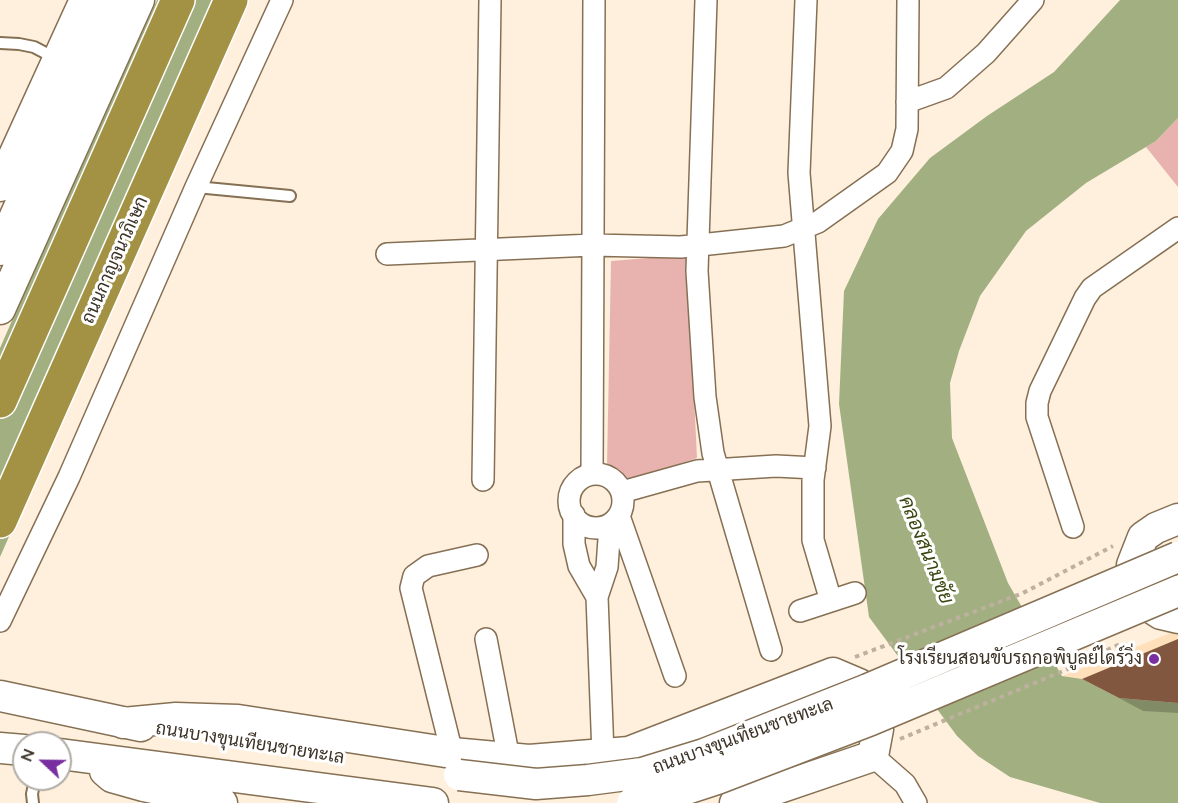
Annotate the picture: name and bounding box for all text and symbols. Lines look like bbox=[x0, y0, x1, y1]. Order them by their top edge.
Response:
street label: ถนนกาญจนาภิเษก bbox=[77, 193, 153, 327]
water label: คลองสนามชัย bbox=[893, 492, 959, 608]
place label: โรงเรียนสอนขับรถกอพิบูลย์ไดร์วิ่ง bbox=[898, 648, 1142, 670]
marker: โรงเรียนสอนขับรถกอพิบูลย์ไดร์วิ่ง bbox=[1147, 652, 1161, 666]
street label: ถนนบางขุนเทียนชายทะเล bbox=[650, 693, 836, 779]
street label: ถนนบางขุนเทียนชายทะเล bbox=[154, 717, 346, 769]
north arrow bbox=[12, 731, 72, 791]
text: N bbox=[16, 746, 39, 764]

